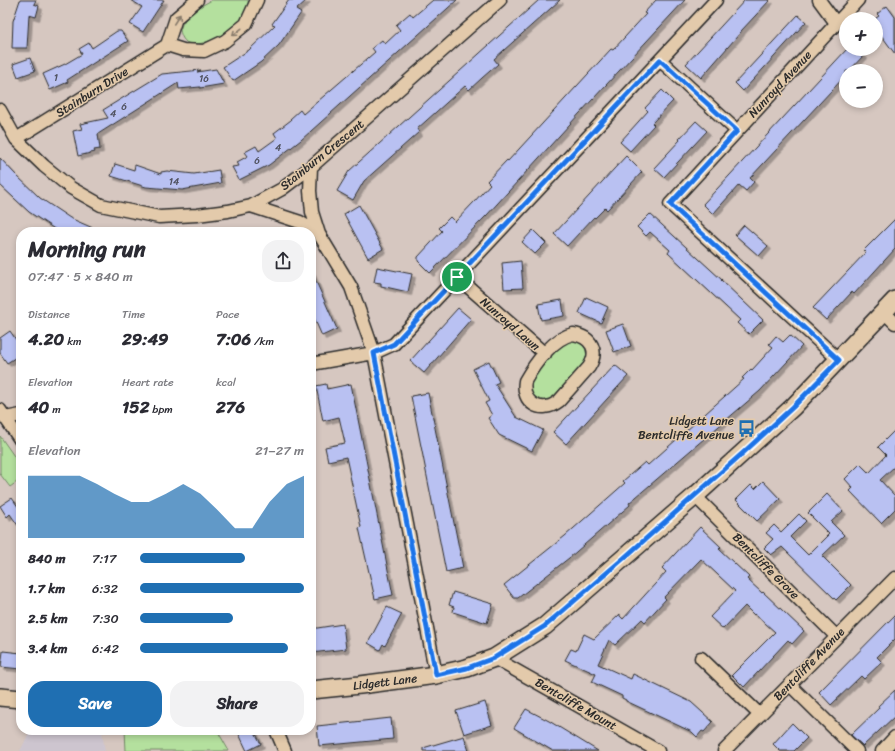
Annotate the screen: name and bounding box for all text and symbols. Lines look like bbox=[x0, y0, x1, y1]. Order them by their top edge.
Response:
map controls bbox=[839, 12, 883, 108]
button: + bbox=[839, 12, 883, 56]
one-way arrow bbox=[173, 14, 182, 25]
one-way arrow bbox=[231, 28, 242, 36]
street label: Nunroyd Avenue bbox=[743, 45, 817, 123]
street label: Stainburn Drive bbox=[51, 61, 133, 123]
button: − bbox=[839, 64, 883, 108]
house number: 1 bbox=[54, 69, 58, 87]
house number: 16 bbox=[199, 70, 209, 88]
house number: 6 bbox=[121, 98, 127, 116]
house number: 4 bbox=[110, 105, 116, 123]
street label: Stainburn Crescent bbox=[275, 114, 369, 196]
house number: 4 bbox=[275, 139, 281, 157]
house number: 6 bbox=[254, 152, 260, 170]
house number: 14 bbox=[169, 173, 179, 191]
text: Morning run bbox=[28, 230, 146, 269]
button: share bbox=[262, 240, 304, 282]
pin bbox=[440, 260, 474, 294]
text: 07:47 · 5 × 840 m bbox=[28, 265, 133, 288]
icon: arrive bbox=[446, 266, 468, 288]
street label: Nunroyd Lawn bbox=[475, 291, 546, 357]
text: Distance bbox=[28, 305, 70, 324]
text: Time bbox=[122, 305, 145, 324]
text: Pace bbox=[216, 305, 239, 324]
text: 4.20 bbox=[28, 324, 64, 354]
text: 29:49 bbox=[122, 324, 168, 354]
text: 7:06 bbox=[216, 324, 251, 354]
text: km bbox=[64, 332, 81, 351]
text: /km bbox=[251, 332, 274, 351]
text: Elevation bbox=[28, 373, 73, 392]
text: Heart rate bbox=[122, 373, 174, 392]
text: kcal bbox=[216, 373, 236, 392]
text: 40 bbox=[28, 392, 49, 422]
text: 152 bbox=[122, 392, 150, 422]
text: 276 bbox=[216, 392, 245, 422]
text: m bbox=[49, 400, 61, 419]
text: bpm bbox=[150, 400, 173, 419]
place label: Lidgett Lane Bentcliffe Avenue bbox=[638, 410, 734, 446]
bus stop icon: Lidgett Lane Bentcliffe Avenue bbox=[737, 418, 757, 438]
text: Elevation bbox=[28, 439, 81, 462]
text: 21–27 m bbox=[255, 439, 304, 462]
street label: Bentcliffe Grove bbox=[727, 527, 805, 605]
text: 840 m bbox=[28, 547, 66, 570]
text: 7:17 bbox=[92, 547, 116, 570]
text: 1.7 km bbox=[28, 577, 65, 600]
text: 6:32 bbox=[92, 577, 118, 600]
text: 2.5 km bbox=[28, 607, 68, 630]
text: 7:30 bbox=[92, 607, 119, 630]
street label: Bentcliffe Avenue bbox=[768, 622, 850, 706]
text: 3.4 km bbox=[28, 637, 67, 660]
text: 6:42 bbox=[92, 637, 119, 660]
street label: Lidgett Lane bbox=[352, 667, 418, 697]
street label: Bentcliffe Mount bbox=[531, 672, 621, 736]
button: Save bbox=[28, 681, 162, 727]
button: Share bbox=[170, 681, 304, 727]

